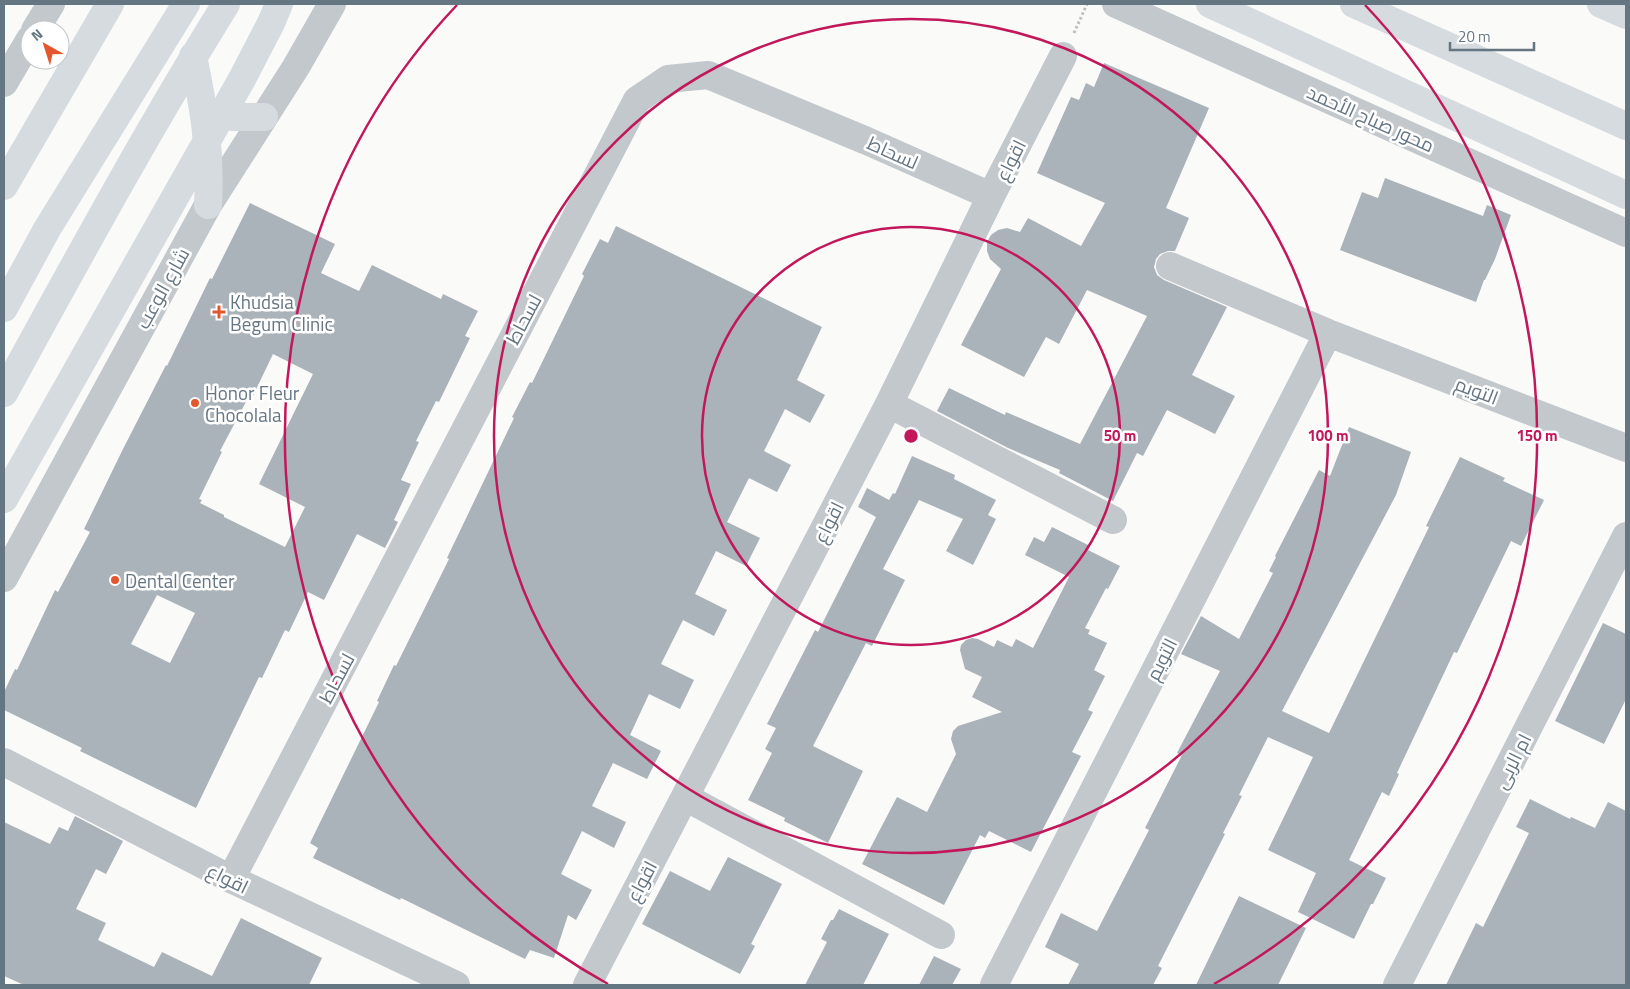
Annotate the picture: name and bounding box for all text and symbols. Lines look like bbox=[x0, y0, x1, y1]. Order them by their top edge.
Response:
north arrow bbox=[20, 20, 70, 70]
scale bar bbox=[1450, 20, 1534, 52]
text: N bbox=[26, 23, 47, 46]
text: 20 m bbox=[1458, 25, 1491, 48]
street label: محور صباح الأحمد bbox=[1303, 77, 1439, 159]
street label: لسحاط bbox=[863, 128, 923, 176]
street label: اقواع bbox=[987, 134, 1033, 186]
street label: شارع الوعب bbox=[128, 242, 196, 334]
place label: Khudsia Begum Clinic bbox=[230, 287, 333, 338]
street label: لسحاط bbox=[498, 289, 548, 349]
marker: Khudsia Begum Clinic bbox=[212, 305, 226, 319]
street label: التويم bbox=[1451, 368, 1503, 412]
place label: Honor Fleur Chocolala bbox=[205, 378, 300, 429]
marker: Honor Fleur Chocolala bbox=[189, 397, 201, 409]
text: 50 m bbox=[1104, 424, 1136, 447]
text: 100 m bbox=[1307, 424, 1349, 447]
text: 150 m bbox=[1516, 424, 1558, 447]
centre of rings bbox=[902, 427, 920, 445]
street label: اقواع bbox=[805, 496, 851, 548]
place label: Dental Center bbox=[125, 566, 235, 595]
marker: Dental Center bbox=[109, 574, 121, 586]
street label: التويم bbox=[1138, 633, 1184, 685]
street label: لسحاط bbox=[311, 648, 361, 708]
street label: ام الربى bbox=[1486, 728, 1538, 794]
street label: اقواع bbox=[202, 855, 254, 901]
street label: اقواع bbox=[618, 855, 664, 907]

